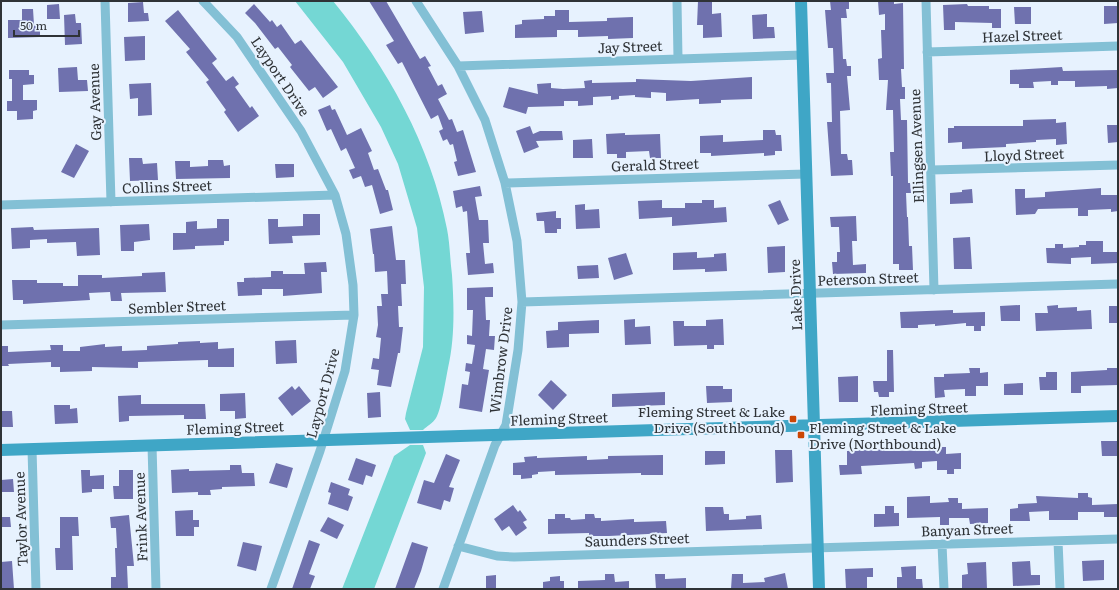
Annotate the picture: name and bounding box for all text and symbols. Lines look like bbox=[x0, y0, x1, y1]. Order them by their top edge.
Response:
scale bar bbox=[14, 12, 79, 38]
text: 50 m bbox=[20, 16, 47, 34]
street label: Hazel Street bbox=[981, 24, 1063, 46]
street label: Layport Drive bbox=[247, 32, 315, 120]
street label: Jay Street bbox=[597, 35, 663, 57]
street label: Gay Avenue bbox=[83, 63, 105, 141]
street label: Ellingsen Avenue bbox=[904, 88, 928, 204]
street label: Lloyd Street bbox=[983, 143, 1065, 165]
street label: Gerald Street bbox=[611, 152, 700, 176]
street label: Collins Street bbox=[122, 174, 213, 198]
street label: Lake Drive bbox=[784, 259, 806, 331]
street label: Peterson Street bbox=[817, 266, 919, 290]
street label: Sembler Street bbox=[128, 294, 227, 318]
street label: Wimbrow Drive bbox=[484, 306, 516, 414]
street label: Layport Drive bbox=[300, 346, 344, 440]
street label: Fleming Street bbox=[870, 396, 969, 420]
place label: Fleming Street & Lake Drive (Southbound) bbox=[638, 401, 785, 437]
street label: Fleming Street bbox=[510, 406, 609, 430]
marker: Fleming Street & Lake Drive (Southbound) bbox=[788, 414, 798, 424]
street label: Fleming Street bbox=[186, 415, 285, 439]
place label: Fleming Street & Lake Drive (Northbound) bbox=[809, 417, 956, 453]
marker: Fleming Street & Lake Drive (Northbound) bbox=[796, 430, 806, 440]
street label: Taylor Avenue bbox=[8, 471, 32, 567]
street label: Frink Avenue bbox=[128, 472, 152, 562]
street label: Banyan Street bbox=[920, 517, 1014, 541]
street label: Saunders Street bbox=[584, 527, 690, 551]

